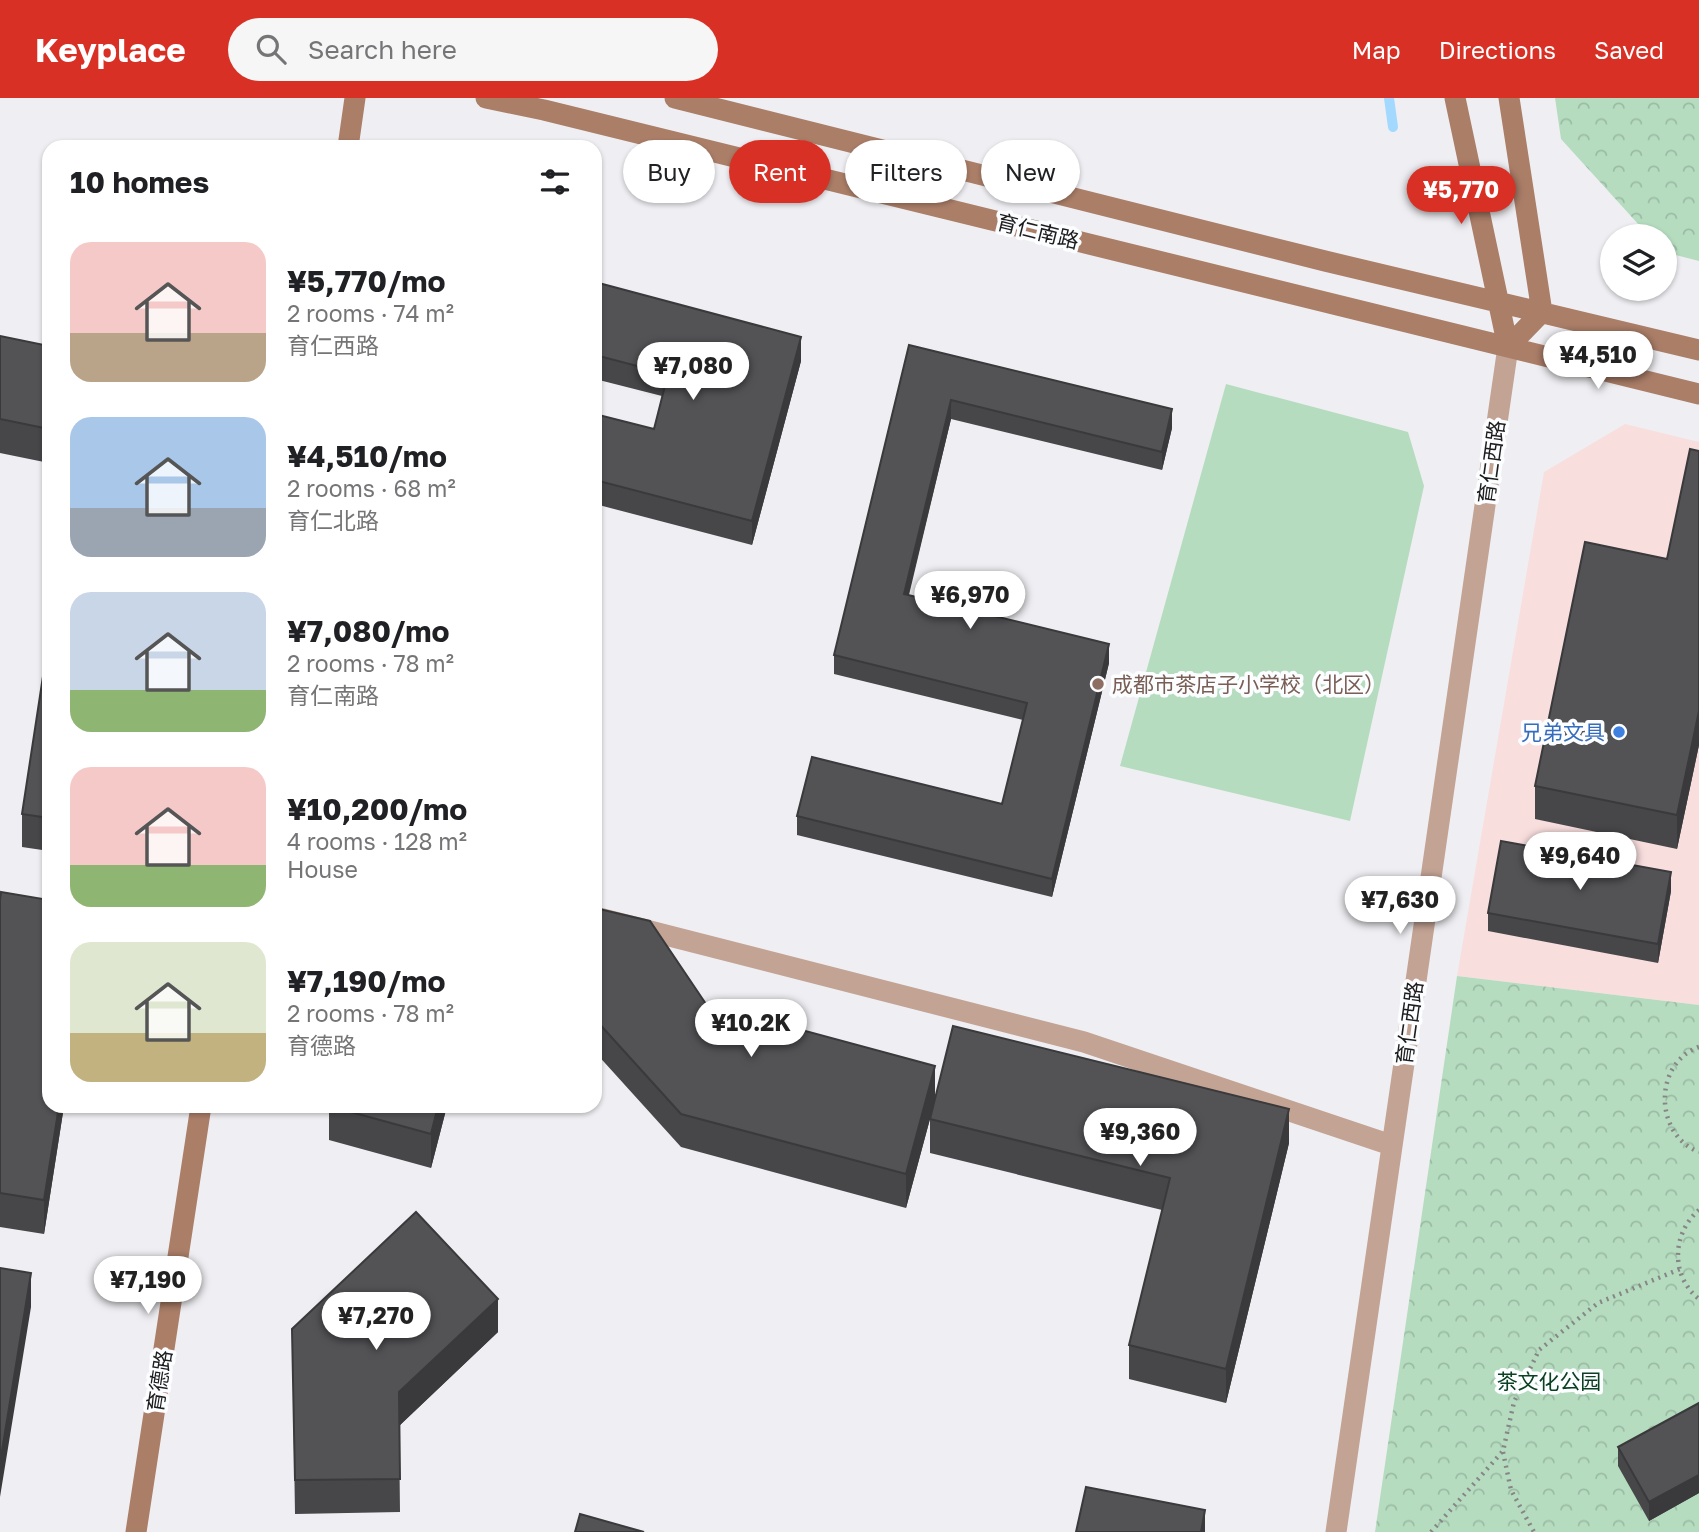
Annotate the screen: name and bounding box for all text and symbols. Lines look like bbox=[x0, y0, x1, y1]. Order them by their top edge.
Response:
search box bbox=[228, 18, 718, 81]
text: Keyplace bbox=[35, 30, 186, 69]
icon: search bbox=[252, 30, 290, 68]
text: Search here bbox=[308, 34, 457, 65]
text: Map bbox=[1352, 35, 1401, 64]
text: Directions bbox=[1439, 35, 1556, 64]
text: Saved bbox=[1594, 35, 1664, 64]
chip: Buy bbox=[623, 140, 715, 203]
chip: Rent bbox=[729, 140, 831, 203]
chip: Filters bbox=[845, 140, 967, 203]
chip: New bbox=[981, 140, 1080, 203]
icon: filters bbox=[536, 163, 574, 201]
text: 10 homes bbox=[70, 164, 209, 200]
pin: ¥5,770 bbox=[1404, 166, 1518, 226]
text: ¥5,770 bbox=[1423, 175, 1499, 203]
street label: 育仁南路 bbox=[994, 208, 1082, 254]
map controls bbox=[1600, 224, 1677, 301]
button: layers bbox=[1600, 224, 1677, 301]
text: ¥5,770/mo bbox=[287, 263, 446, 299]
icon: home bbox=[126, 270, 210, 354]
text: 2 rooms · 74 m² bbox=[287, 299, 454, 327]
text: 育仁西路 bbox=[287, 331, 379, 359]
pin: ¥4,510 bbox=[1541, 331, 1655, 391]
text: ¥4,510 bbox=[1559, 340, 1637, 368]
pin: ¥7,080 bbox=[636, 342, 750, 402]
text: ¥7,080 bbox=[653, 351, 733, 379]
street label: 育仁西路 bbox=[1472, 419, 1510, 505]
text: ¥4,510/mo bbox=[287, 438, 447, 474]
icon: home bbox=[126, 445, 210, 529]
text: 2 rooms · 68 m² bbox=[287, 474, 456, 502]
text: 育仁北路 bbox=[287, 506, 379, 534]
pin: ¥6,970 bbox=[913, 572, 1027, 631]
text: ¥6,970 bbox=[930, 580, 1010, 608]
text: ¥7,080/mo bbox=[287, 613, 450, 649]
icon: home bbox=[126, 620, 210, 704]
text: 2 rooms · 78 m² bbox=[287, 649, 454, 677]
place label: 成都市茶店子小学校（北区） bbox=[1112, 671, 1385, 697]
marker: 成都市茶店子小学校（北区） bbox=[1090, 676, 1106, 692]
text: 育仁南路 bbox=[287, 681, 379, 709]
place label: 兄弟文具 bbox=[1521, 719, 1605, 745]
marker: 兄弟文具 bbox=[1611, 724, 1627, 740]
text: ¥10,200/mo bbox=[287, 791, 467, 827]
icon: home bbox=[126, 795, 210, 879]
text: 4 rooms · 128 m² bbox=[287, 827, 467, 855]
pin: ¥9,640 bbox=[1523, 832, 1637, 892]
text: ¥9,640 bbox=[1539, 841, 1621, 869]
text: House bbox=[287, 855, 358, 883]
pin: ¥7,630 bbox=[1343, 876, 1457, 936]
text: ¥7,630 bbox=[1361, 885, 1439, 913]
text: ¥7,190/mo bbox=[287, 963, 445, 999]
icon: home bbox=[126, 970, 210, 1054]
street label: 育仁西路 bbox=[1390, 980, 1428, 1066]
text: 2 rooms · 78 m² bbox=[287, 999, 454, 1027]
pin: ¥10.2K bbox=[694, 1000, 808, 1059]
text: ¥10.2K bbox=[711, 1008, 791, 1036]
text: 育德路 bbox=[287, 1031, 356, 1059]
pin: ¥9,360 bbox=[1083, 1108, 1197, 1168]
text: ¥9,360 bbox=[1100, 1117, 1180, 1145]
pin: ¥7,190 bbox=[91, 1256, 205, 1316]
text: ¥7,190 bbox=[110, 1265, 186, 1293]
pin: ¥7,270 bbox=[319, 1292, 433, 1352]
text: ¥7,270 bbox=[338, 1301, 414, 1329]
street label: 育德路 bbox=[141, 1348, 177, 1414]
park label: 茶文化公园 bbox=[1497, 1368, 1602, 1394]

